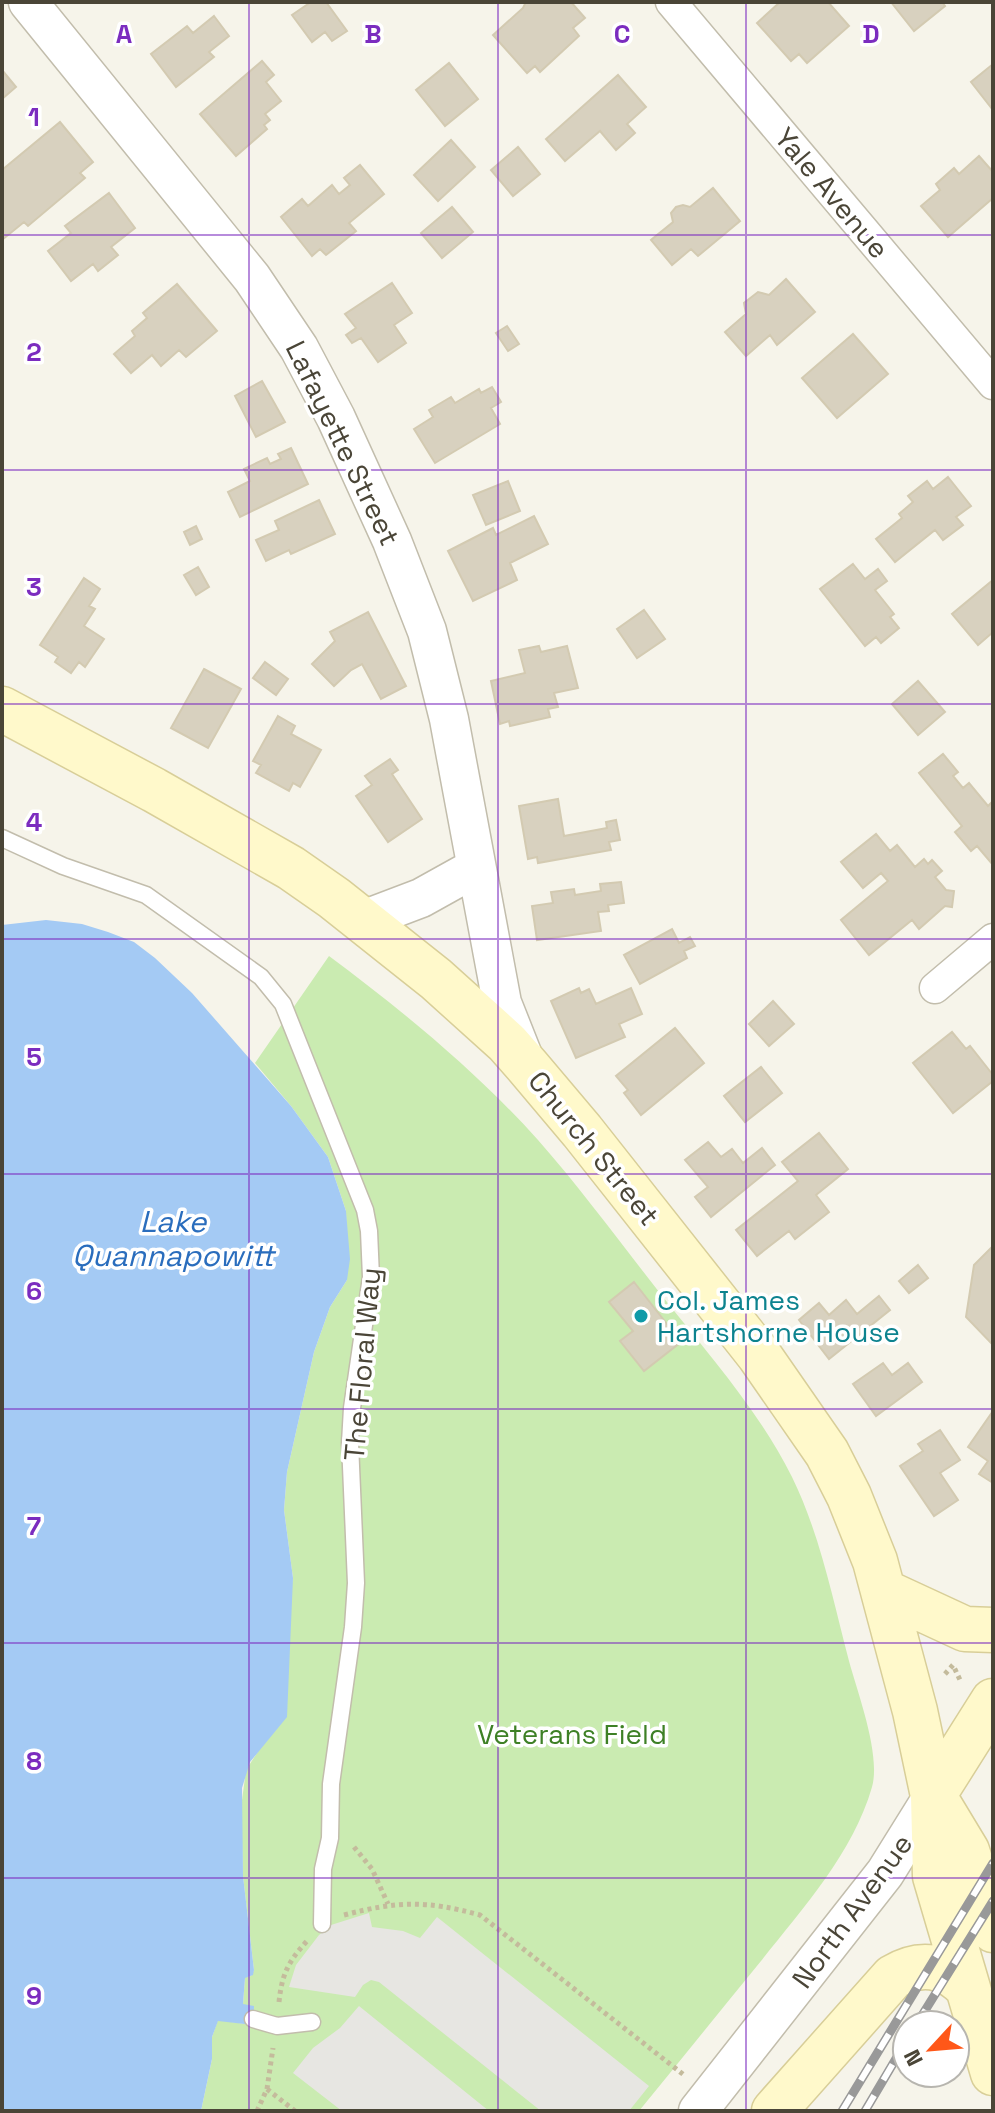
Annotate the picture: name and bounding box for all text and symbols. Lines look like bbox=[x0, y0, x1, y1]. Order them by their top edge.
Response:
text: A bbox=[116, 17, 133, 51]
text: B bbox=[364, 17, 382, 51]
text: C bbox=[614, 17, 630, 51]
text: D bbox=[862, 17, 880, 51]
text: 1 bbox=[28, 100, 40, 134]
street label: Yale Avenue bbox=[767, 120, 897, 266]
text: 2 bbox=[26, 335, 42, 369]
street label: Lafayette Street bbox=[278, 335, 408, 551]
text: 3 bbox=[26, 570, 42, 604]
text: 4 bbox=[26, 805, 42, 839]
text: 5 bbox=[26, 1040, 42, 1074]
street label: Church Street bbox=[521, 1063, 667, 1233]
water label: Lake Quannapowitt bbox=[72, 1202, 277, 1275]
street label: The Floral Way bbox=[336, 1266, 388, 1462]
text: 6 bbox=[26, 1274, 42, 1308]
place label: Col. James Hartshorne House bbox=[657, 1282, 900, 1350]
marker: Col. James Hartshorne House bbox=[632, 1307, 650, 1325]
text: 7 bbox=[27, 1509, 41, 1543]
park label: Veterans Field bbox=[477, 1716, 667, 1752]
text: 8 bbox=[26, 1744, 42, 1778]
street label: North Avenue bbox=[784, 1827, 920, 1995]
text: 9 bbox=[26, 1979, 42, 2013]
north arrow bbox=[891, 2009, 971, 2089]
text: N bbox=[897, 2045, 929, 2071]

